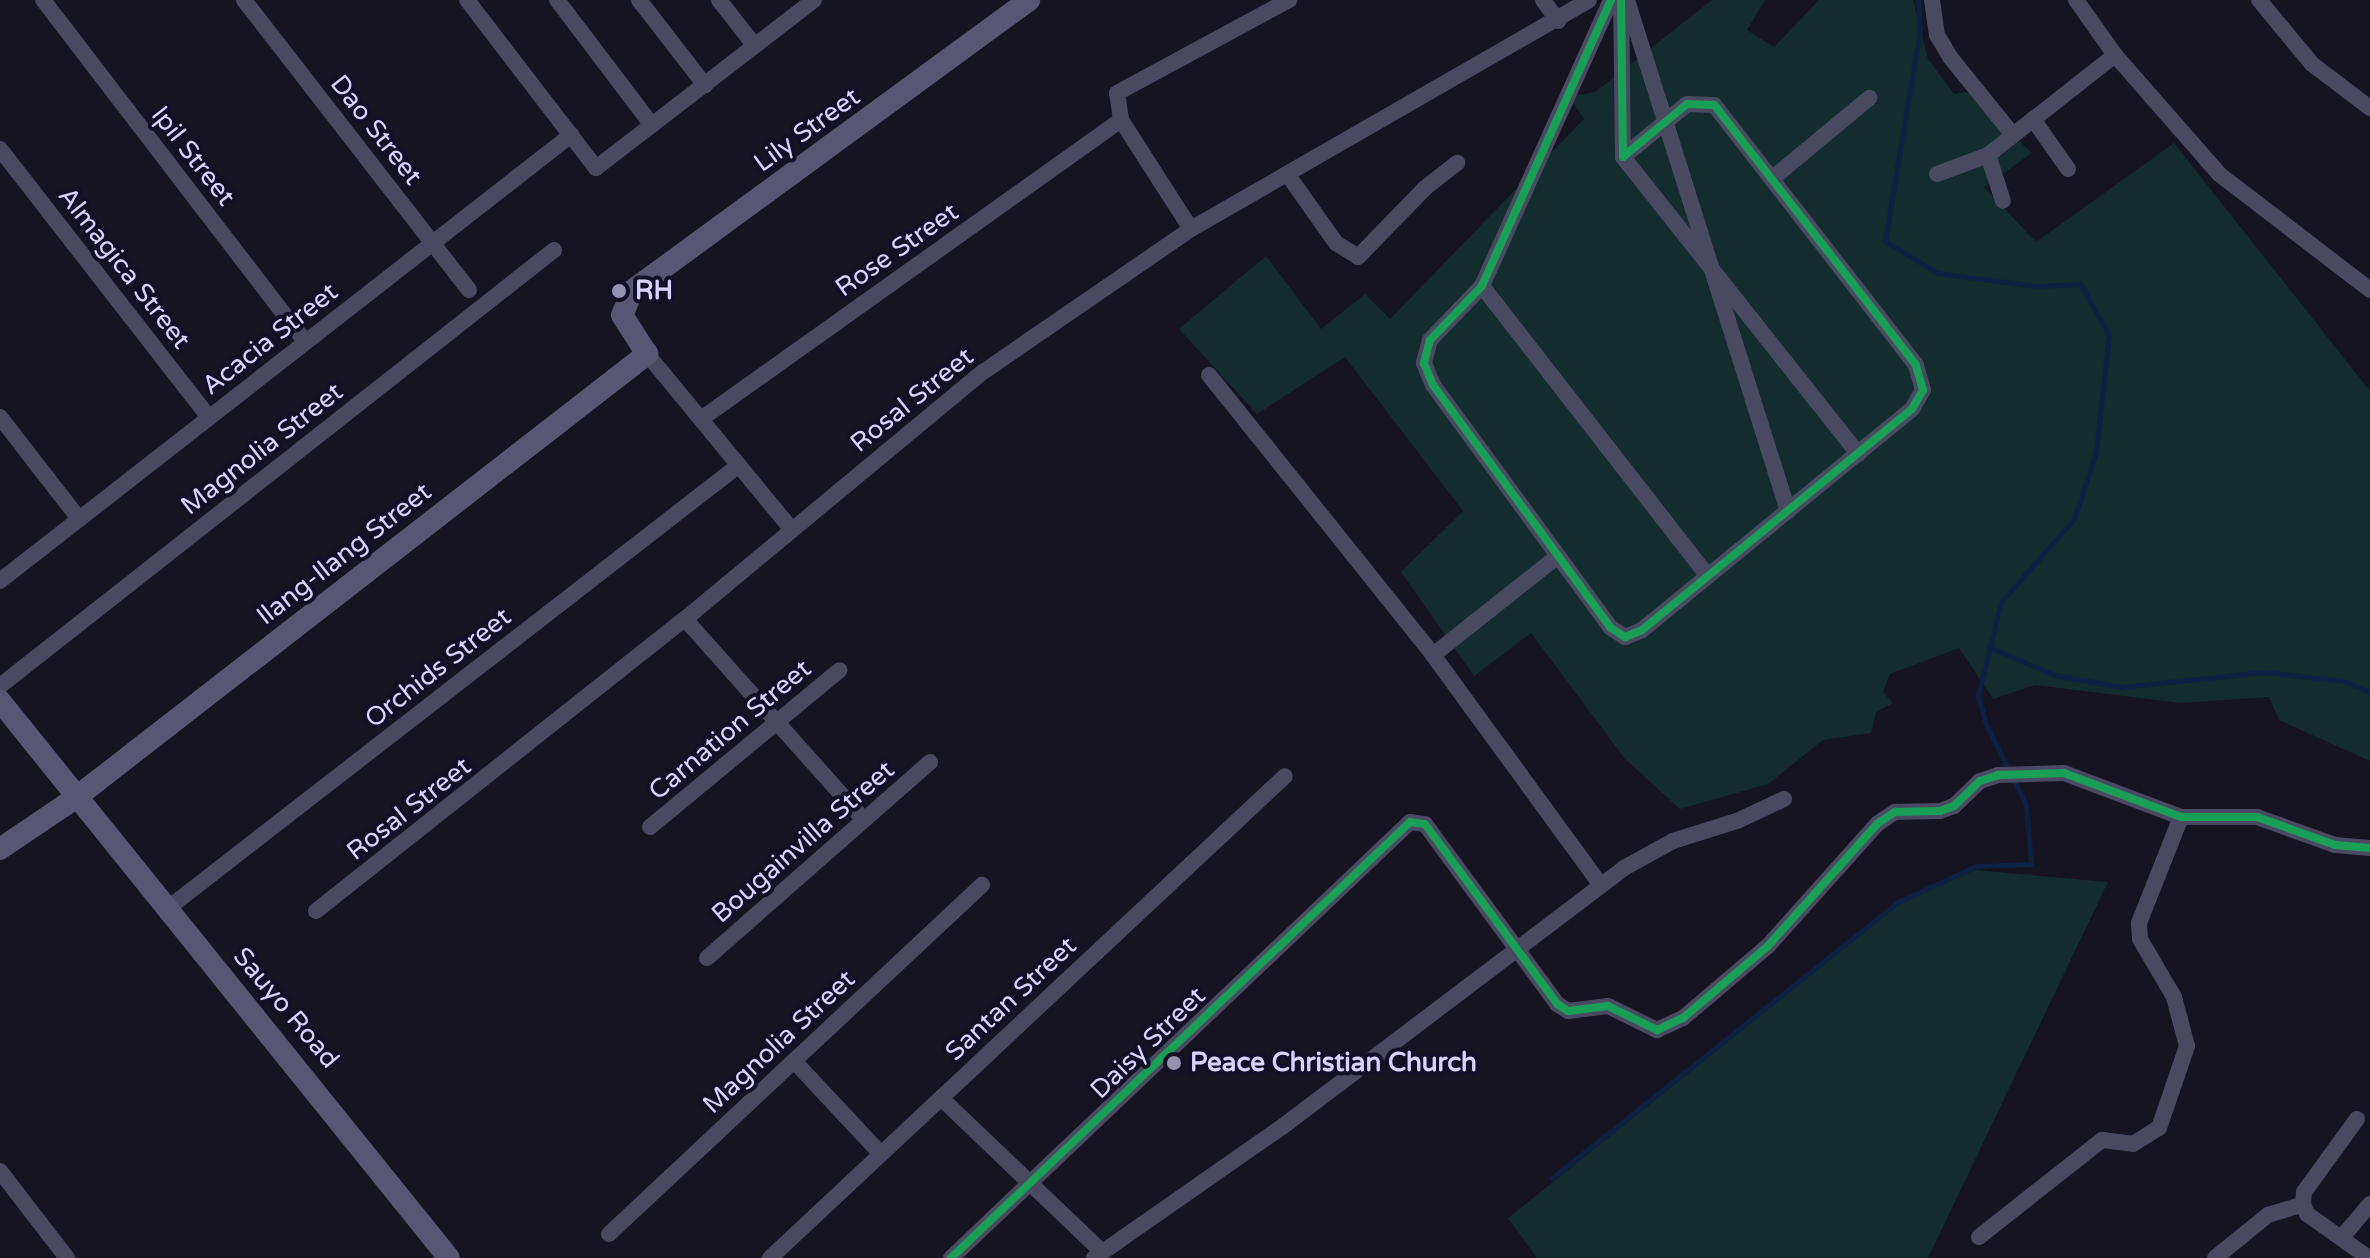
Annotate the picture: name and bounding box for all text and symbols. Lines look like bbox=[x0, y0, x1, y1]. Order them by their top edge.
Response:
street label: Dao Street bbox=[323, 69, 429, 191]
street label: Lily Street bbox=[748, 81, 866, 179]
street label: Ipil Street bbox=[145, 100, 241, 212]
street label: Almagica Street bbox=[51, 181, 197, 355]
street label: Rose Street bbox=[830, 196, 964, 304]
place label: RH bbox=[635, 275, 673, 307]
street label: Acacia Street bbox=[196, 276, 344, 402]
marker: RH bbox=[610, 282, 628, 300]
street label: Rosal Street bbox=[844, 341, 980, 459]
street label: Magnolia Street bbox=[175, 376, 349, 522]
street label: Ilang-Ilang Street bbox=[251, 476, 437, 632]
street label: Orchids Street bbox=[359, 601, 517, 735]
street label: Carnation Street bbox=[643, 653, 817, 807]
street label: Rosal Street bbox=[341, 751, 477, 867]
street label: Bougainvilla Street bbox=[705, 754, 901, 930]
street label: Santan Street bbox=[939, 930, 1083, 1068]
street label: Sauyo Road bbox=[226, 941, 346, 1075]
street label: Magnolia Street bbox=[697, 964, 861, 1120]
street label: Daisy Street bbox=[1084, 980, 1212, 1106]
place label: Peace Christian Church bbox=[1190, 1047, 1477, 1079]
marker: Peace Christian Church bbox=[1165, 1054, 1183, 1072]

